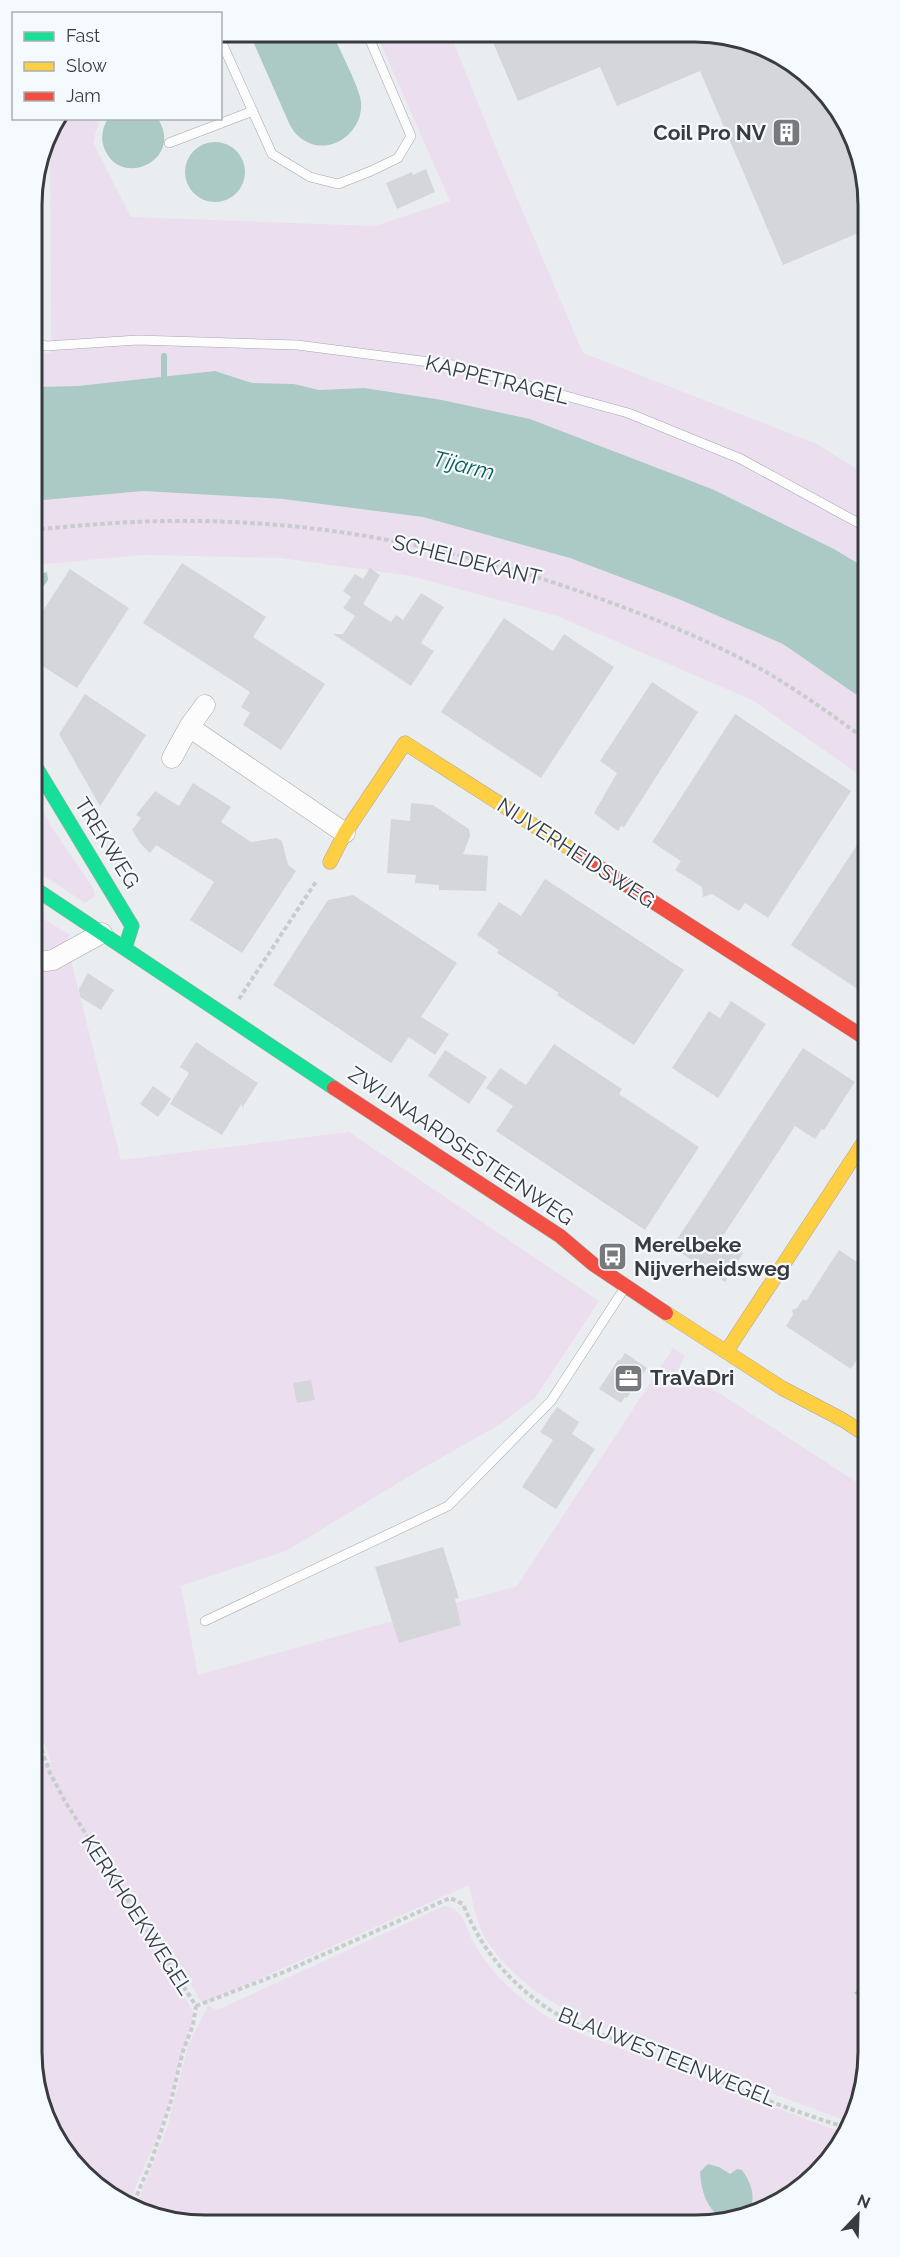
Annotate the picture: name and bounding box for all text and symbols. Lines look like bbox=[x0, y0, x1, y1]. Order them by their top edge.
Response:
legend bbox=[12, 12, 222, 120]
text: Fast bbox=[66, 25, 100, 46]
text: Slow bbox=[66, 55, 107, 76]
text: Jam bbox=[66, 85, 101, 106]
building icon: Coil Pro NV bbox=[771, 117, 803, 149]
place label: Coil Pro NV bbox=[653, 120, 767, 145]
street label: KAPPETRAGEL bbox=[423, 350, 571, 409]
water label: Tijarm bbox=[431, 445, 497, 485]
street label: SCHELDEKANT bbox=[390, 529, 544, 590]
street label: NIJVERHEIDSWEG bbox=[493, 792, 660, 913]
street label: TREKWEG bbox=[70, 793, 145, 893]
street label: ZWIJNAARDSESTEENWEG bbox=[344, 1061, 579, 1230]
place label: Merelbeke Nijverheidsweg bbox=[634, 1232, 790, 1281]
bus stop icon: Merelbeke Nijverheidsweg bbox=[597, 1241, 629, 1273]
office icon: TraVaDri bbox=[613, 1362, 645, 1394]
place label: TraVaDri bbox=[650, 1365, 734, 1390]
street label: KERKHOEKWEGEL bbox=[76, 1830, 198, 1999]
street label: BLAUWESTEENWEGEL bbox=[555, 2001, 780, 2112]
north arrow bbox=[828, 2185, 888, 2245]
text: N bbox=[854, 2191, 873, 2213]

